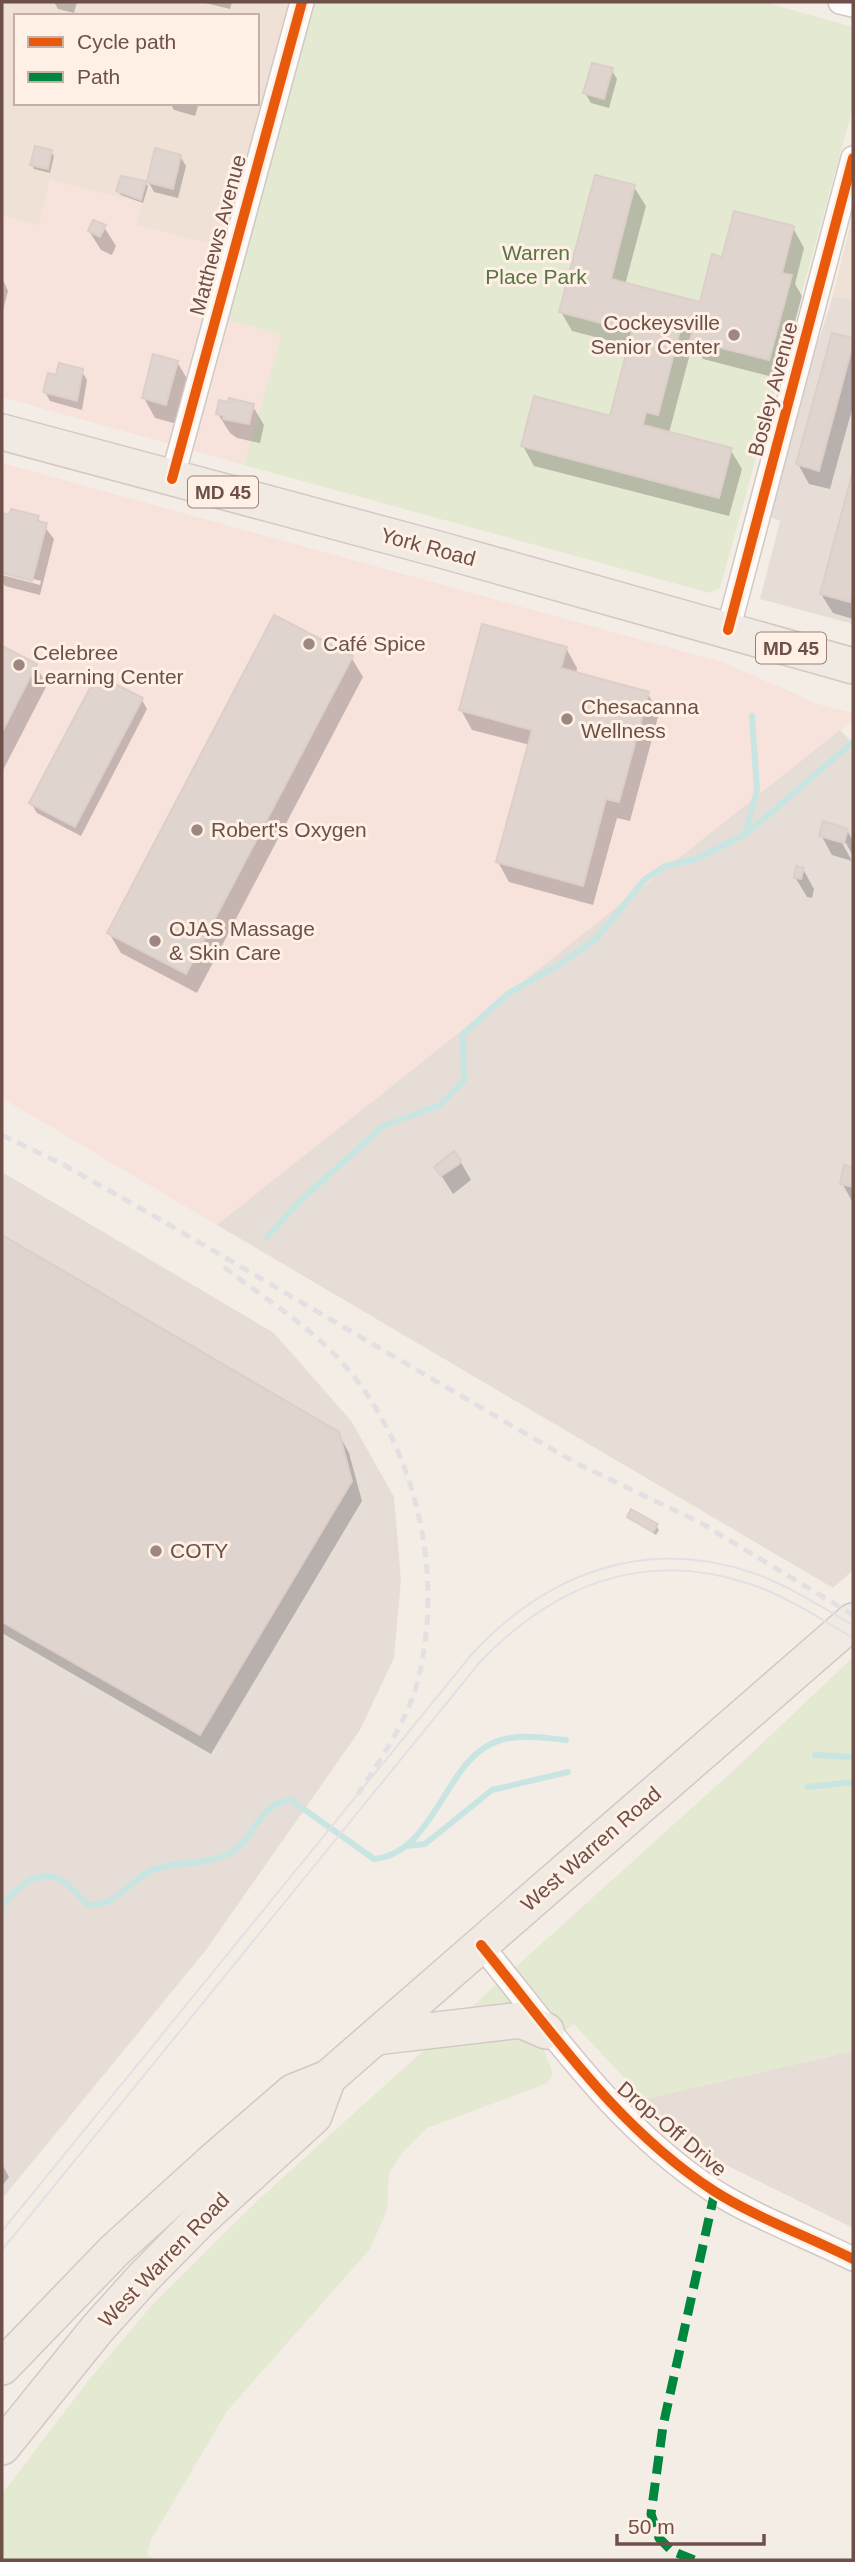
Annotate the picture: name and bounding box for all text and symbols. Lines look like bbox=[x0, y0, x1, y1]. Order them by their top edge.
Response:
legend bbox=[14, 14, 259, 105]
text: Cycle path bbox=[77, 30, 176, 53]
text: Path bbox=[77, 65, 120, 88]
street label: Matthews Avenue bbox=[185, 152, 250, 318]
park label: Warren Place Park bbox=[485, 241, 587, 288]
place label: Cockeysville Senior Center bbox=[590, 311, 720, 358]
street label: Bosley Avenue bbox=[743, 319, 802, 459]
marker: Cockeysville Senior Center bbox=[726, 327, 742, 343]
road number: MD 45 bbox=[188, 477, 258, 508]
street label: York Road bbox=[378, 523, 478, 570]
place label: Café Spice bbox=[323, 632, 426, 655]
road number: MD 45 bbox=[756, 632, 826, 664]
marker: Café Spice bbox=[301, 636, 317, 652]
place label: Celebree Learning Center bbox=[33, 641, 184, 688]
marker: Celebree Learning Center bbox=[11, 657, 27, 673]
place label: Chesacanna Wellness bbox=[581, 695, 699, 742]
marker: Chesacanna Wellness bbox=[559, 711, 575, 727]
place label: Robert's Oxygen bbox=[211, 818, 367, 841]
marker: Robert's Oxygen bbox=[189, 822, 205, 838]
place label: OJAS Massage & Skin Care bbox=[169, 917, 315, 964]
marker: OJAS Massage & Skin Care bbox=[147, 933, 163, 949]
place label: COTY bbox=[170, 1539, 228, 1562]
marker: COTY bbox=[148, 1543, 164, 1559]
street label: West Warren Road bbox=[516, 1782, 665, 1915]
street label: Drop-Off Drive bbox=[613, 2076, 731, 2181]
street label: West Warren Road bbox=[94, 2188, 234, 2331]
scale bar bbox=[617, 2502, 764, 2546]
text: 50 m bbox=[628, 2515, 675, 2538]

